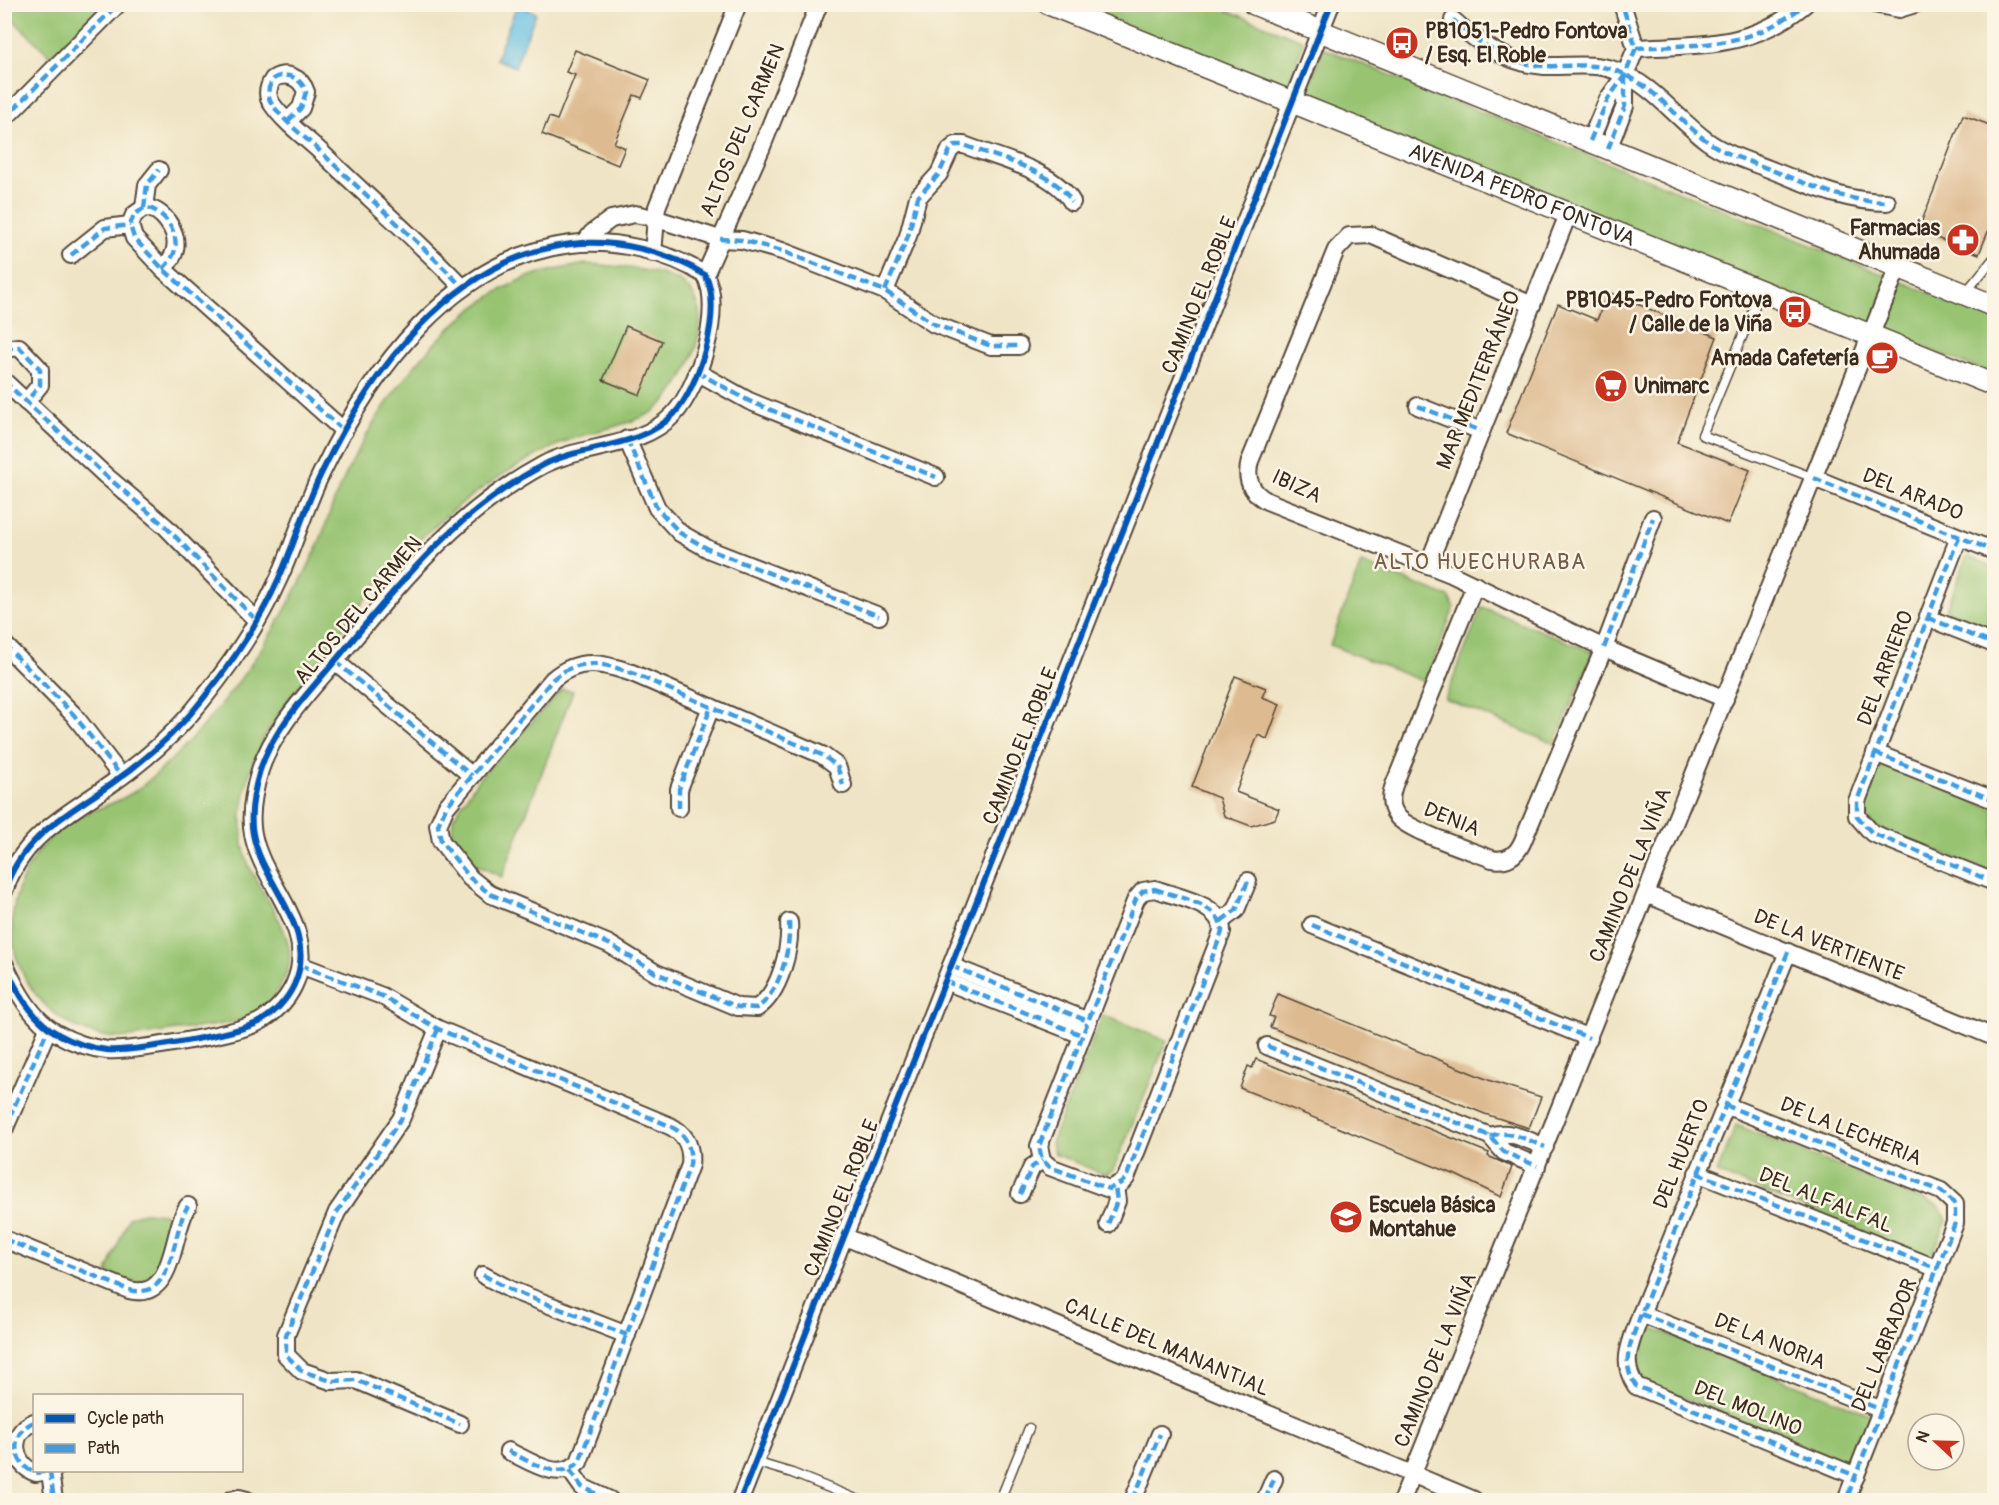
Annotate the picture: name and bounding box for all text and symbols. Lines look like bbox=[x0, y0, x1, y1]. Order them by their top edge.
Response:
place label: PB1051-Pedro Fontova / Esq. El Roble bbox=[1425, 18, 1628, 69]
bus stop icon: PB1051-Pedro Fontova / Esq. El Roble bbox=[1384, 25, 1420, 61]
street label: ALTOS DEL CARMEN bbox=[694, 40, 791, 221]
street label: AVENIDA PEDRO FONTOVA bbox=[1405, 137, 1639, 253]
street label: CAMINO EL ROBLE bbox=[1156, 213, 1243, 378]
place label: Farmacias Ahumada bbox=[1849, 215, 1941, 266]
pharmacy icon: Farmacias Ahumada bbox=[1945, 222, 1981, 258]
street label: MAR MEDITERRÁNEO bbox=[1430, 287, 1527, 473]
place label: PB1045-Pedro Fontova / Calle de la Viña bbox=[1565, 287, 1772, 338]
bus stop icon: PB1045-Pedro Fontova / Calle de la Viña bbox=[1777, 294, 1813, 330]
cafe icon: Amada Cafetería bbox=[1864, 340, 1900, 376]
place label: Amada Cafetería bbox=[1710, 345, 1859, 372]
supermarket icon: Unimarc bbox=[1593, 368, 1629, 404]
place label: Unimarc bbox=[1634, 373, 1710, 400]
street label: DEL ARADO bbox=[1858, 462, 1967, 527]
street label: IBIZA bbox=[1268, 463, 1326, 510]
street label: ALTOS DEL CARMEN bbox=[288, 531, 428, 690]
district label: ALTO HUECHURABA bbox=[1373, 548, 1587, 576]
street label: DEL ARRIERO bbox=[1851, 607, 1920, 729]
street label: CAMINO EL ROBLE bbox=[977, 664, 1064, 829]
street label: CAMINO DE LA VIÑA bbox=[1583, 784, 1678, 966]
street label: DENIA bbox=[1420, 796, 1484, 843]
street label: DE LA VERTIENTE bbox=[1750, 903, 1908, 988]
street label: DE LA LECHERIA bbox=[1776, 1091, 1926, 1172]
street label: DEL HUERTO bbox=[1647, 1095, 1716, 1213]
street label: CAMINO EL ROBLE bbox=[798, 1116, 885, 1281]
street label: DEL ALFALFAL bbox=[1755, 1161, 1897, 1240]
place label: Escuela Básica Montahue bbox=[1369, 1192, 1496, 1243]
school or university icon: Escuela Básica Montahue bbox=[1328, 1199, 1364, 1235]
street label: CAMINO DE LA VIÑA bbox=[1388, 1269, 1483, 1451]
street label: DEL LABRADOR bbox=[1845, 1274, 1924, 1416]
street label: CALLE DEL MANANTIAL bbox=[1060, 1292, 1273, 1403]
street label: DE LA NORIA bbox=[1710, 1307, 1830, 1376]
street label: DEL MOLINO bbox=[1690, 1375, 1806, 1442]
legend bbox=[33, 1394, 243, 1472]
text: Cycle path bbox=[87, 1407, 164, 1430]
north arrow bbox=[1906, 1412, 1966, 1472]
text: N bbox=[1912, 1428, 1934, 1446]
text: Path bbox=[87, 1437, 120, 1460]

